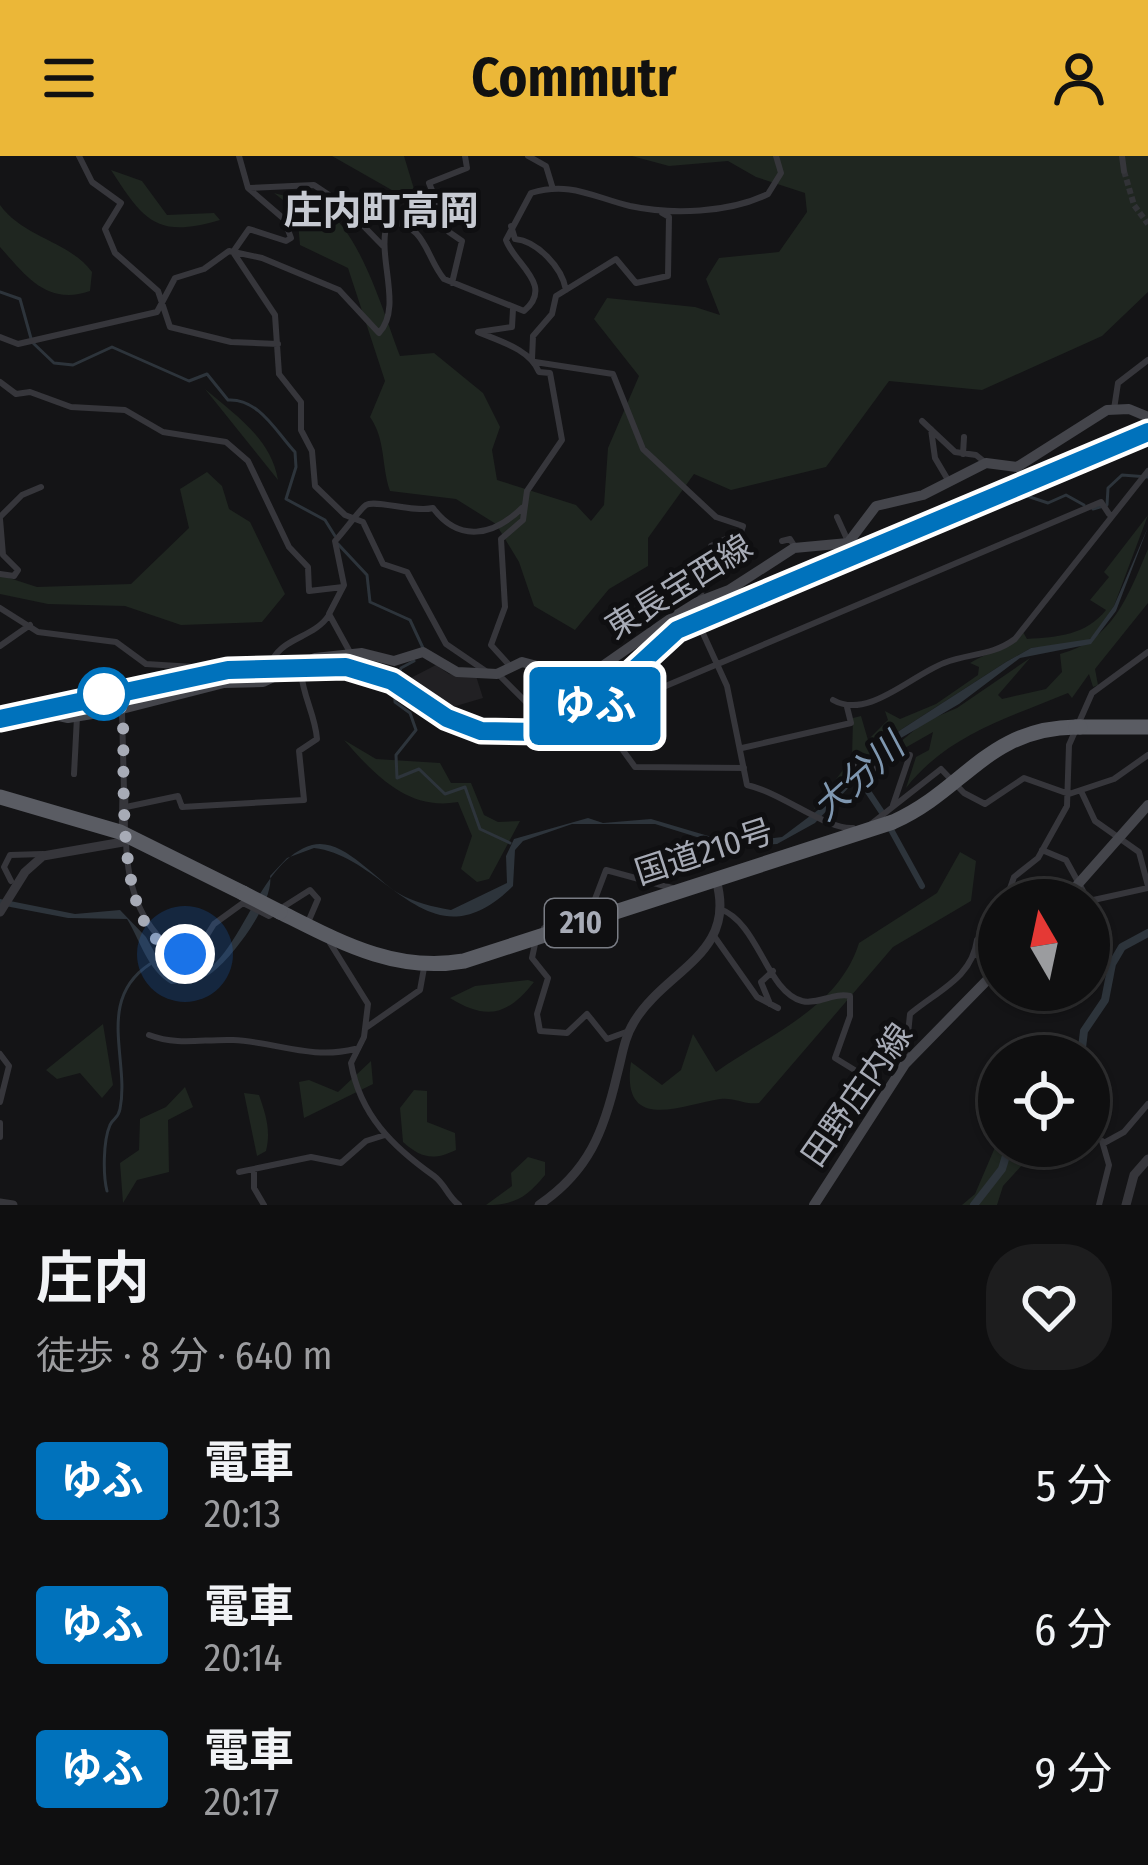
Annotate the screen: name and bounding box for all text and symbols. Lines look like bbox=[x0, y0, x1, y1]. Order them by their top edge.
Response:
icon: menu bbox=[36, 45, 102, 111]
icon: person bbox=[1046, 45, 1112, 111]
text: Commutr bbox=[471, 46, 677, 110]
district label: 庄内町高岡 bbox=[283, 188, 479, 234]
street label: 東長宝西線 bbox=[598, 526, 760, 648]
line badge: ゆふ bbox=[541, 667, 649, 745]
unlabelled marker bbox=[79, 669, 129, 719]
text: ゆふ bbox=[553, 681, 637, 731]
water label: 大分川 bbox=[803, 722, 916, 829]
street label: 国道210号 bbox=[630, 811, 778, 893]
north arrow bbox=[978, 879, 1110, 1011]
map controls bbox=[978, 879, 1110, 1167]
road number: 210 bbox=[545, 899, 617, 947]
your location bbox=[155, 924, 215, 984]
street label: 田野庄内線 bbox=[793, 1016, 921, 1174]
button: locate bbox=[978, 1035, 1110, 1167]
button: heart bbox=[986, 1244, 1112, 1370]
text: 庄内 bbox=[36, 1245, 150, 1313]
text: 徒歩 · 8 分 · 640 m bbox=[36, 1333, 333, 1379]
text: 電車 bbox=[204, 1436, 294, 1490]
text: ゆふ bbox=[60, 1456, 144, 1506]
text: 5 分 bbox=[1036, 1459, 1112, 1513]
text: 20:13 bbox=[204, 1491, 281, 1537]
text: 電車 bbox=[204, 1580, 294, 1634]
text: ゆふ bbox=[60, 1600, 144, 1650]
text: 6 分 bbox=[1034, 1603, 1112, 1657]
text: 20:14 bbox=[204, 1635, 282, 1681]
text: 電車 bbox=[204, 1724, 294, 1778]
text: ゆふ bbox=[60, 1744, 144, 1794]
text: 9 分 bbox=[1035, 1747, 1112, 1801]
text: 20:17 bbox=[204, 1779, 279, 1825]

